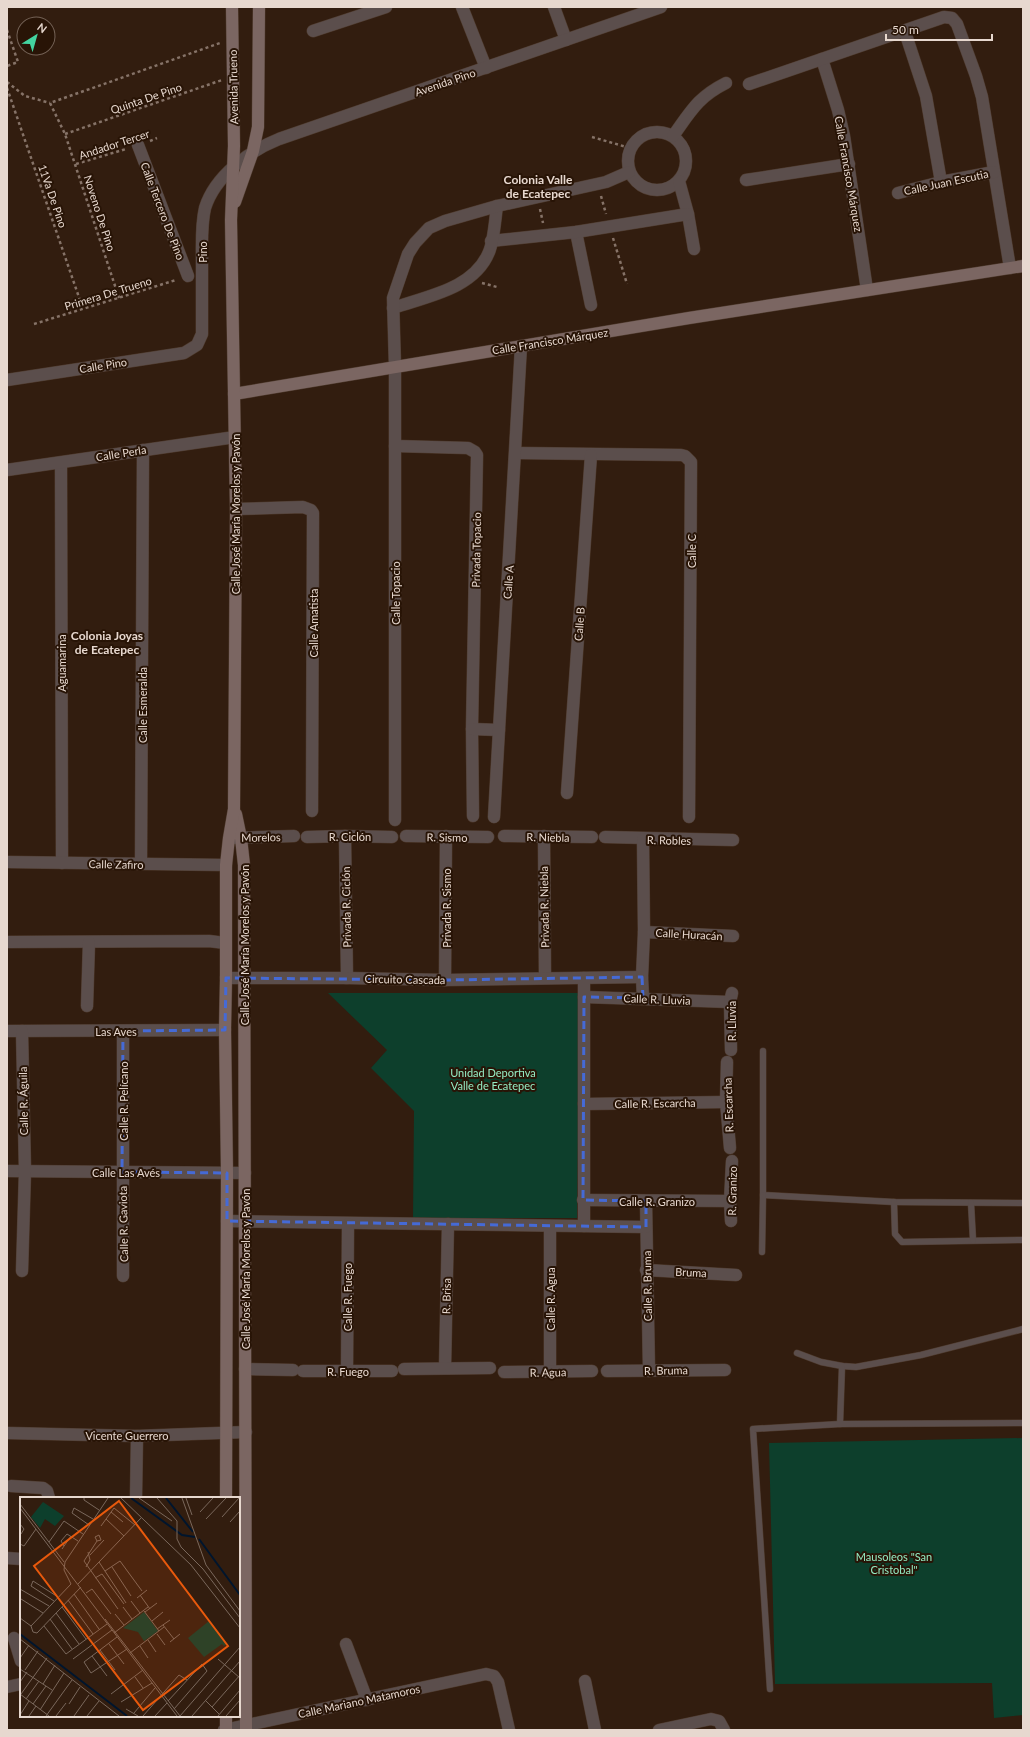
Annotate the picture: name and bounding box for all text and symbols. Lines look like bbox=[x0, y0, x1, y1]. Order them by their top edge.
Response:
north arrow bbox=[16, 16, 56, 56]
scale bar bbox=[886, 16, 992, 42]
text: N bbox=[35, 20, 50, 35]
text: 50 m bbox=[892, 22, 919, 37]
street label: Avenida Trueno bbox=[226, 49, 240, 125]
street label: Avenida Pino bbox=[413, 66, 477, 98]
street label: Quinta De Pino bbox=[109, 80, 183, 116]
street label: Calle Francisco Márquez bbox=[832, 115, 866, 233]
street label: Andador Tercer bbox=[77, 126, 151, 162]
street label: Calle Tercero De Pino bbox=[138, 160, 188, 262]
street label: 11Va De Pino bbox=[36, 163, 70, 229]
street label: Calle Juan Escutia bbox=[903, 167, 989, 197]
district label: Colonia Valle de Ecatepec bbox=[504, 172, 573, 201]
street label: Noveno De Pino bbox=[82, 173, 118, 253]
street label: Pino bbox=[196, 241, 209, 263]
street label: Primera De Trueno bbox=[63, 274, 153, 312]
street label: Calle Francisco Márquez bbox=[491, 325, 609, 357]
street label: Calle Pino bbox=[78, 355, 128, 375]
street label: Calle José María Morelos y Pavón bbox=[229, 434, 242, 594]
street label: Calle Perla bbox=[95, 443, 147, 463]
street label: Privada Topacio bbox=[469, 512, 483, 588]
street label: Calle C bbox=[685, 533, 698, 568]
street label: Calle Topacio bbox=[389, 561, 402, 625]
street label: Calle A bbox=[500, 564, 516, 599]
street label: Calle Amatista bbox=[307, 588, 320, 658]
street label: Calle B bbox=[571, 607, 587, 641]
district label: Colonia Joyas de Ecatepec bbox=[71, 628, 143, 657]
street label: Aguamarina bbox=[55, 634, 68, 692]
street label: Calle Esmeralda bbox=[136, 667, 149, 743]
street label: Morelos bbox=[241, 830, 281, 844]
street label: R. Ciclón bbox=[329, 830, 371, 843]
street label: R. Sismo bbox=[426, 830, 468, 844]
street label: R. Niebla bbox=[526, 830, 570, 844]
street label: R. Robles bbox=[647, 833, 692, 847]
street label: Calle Zafiro bbox=[88, 857, 144, 871]
street label: Calle José María Morelos y Pavón bbox=[238, 865, 251, 1025]
street label: Privada R. Ciclón bbox=[339, 866, 353, 948]
street label: Privada R. Niebla bbox=[537, 866, 551, 948]
street label: Privada R. Sismo bbox=[440, 868, 453, 948]
street label: Calle Huracán bbox=[655, 926, 723, 942]
street label: Circuito Cascada bbox=[365, 972, 445, 986]
street label: Calle R. Lluvia bbox=[623, 991, 691, 1007]
street label: R. Lluvia bbox=[725, 1001, 738, 1041]
street label: Las Aves bbox=[95, 1025, 137, 1038]
street label: Calle R. Pelícano bbox=[117, 1061, 130, 1141]
park label: Unidad Deportiva Valle de Ecatepec bbox=[450, 1066, 536, 1092]
street label: Calle R. Águila bbox=[16, 1067, 30, 1135]
street label: R. Escarcha bbox=[721, 1077, 735, 1133]
street label: Calle R. Escarcha bbox=[614, 1096, 696, 1110]
street label: Calle Las Avés bbox=[92, 1166, 160, 1179]
street label: R. Granizo bbox=[725, 1166, 739, 1216]
street label: Calle R. Gaviota bbox=[116, 1186, 130, 1262]
street label: Calle José María Morelos y Pavón bbox=[239, 1189, 252, 1349]
street label: Calle R. Granizo bbox=[619, 1195, 695, 1208]
street label: Calle R. Bruma bbox=[640, 1251, 654, 1321]
street label: Calle R. Fuego bbox=[341, 1263, 354, 1331]
street label: Bruma bbox=[675, 1265, 707, 1279]
street label: Calle R. Agua bbox=[544, 1267, 557, 1331]
street label: R. Brisa bbox=[439, 1278, 453, 1314]
street label: R. Bruma bbox=[644, 1363, 688, 1377]
street label: R. Fuego bbox=[327, 1365, 369, 1378]
street label: R. Agua bbox=[530, 1365, 566, 1379]
street label: Vicente Guerrero bbox=[85, 1429, 169, 1442]
inset map bbox=[20, 1497, 240, 1717]
park label: Mausoleos "San Cristobal" bbox=[856, 1550, 932, 1576]
street label: Calle Mariano Matamoros bbox=[297, 1682, 421, 1720]

